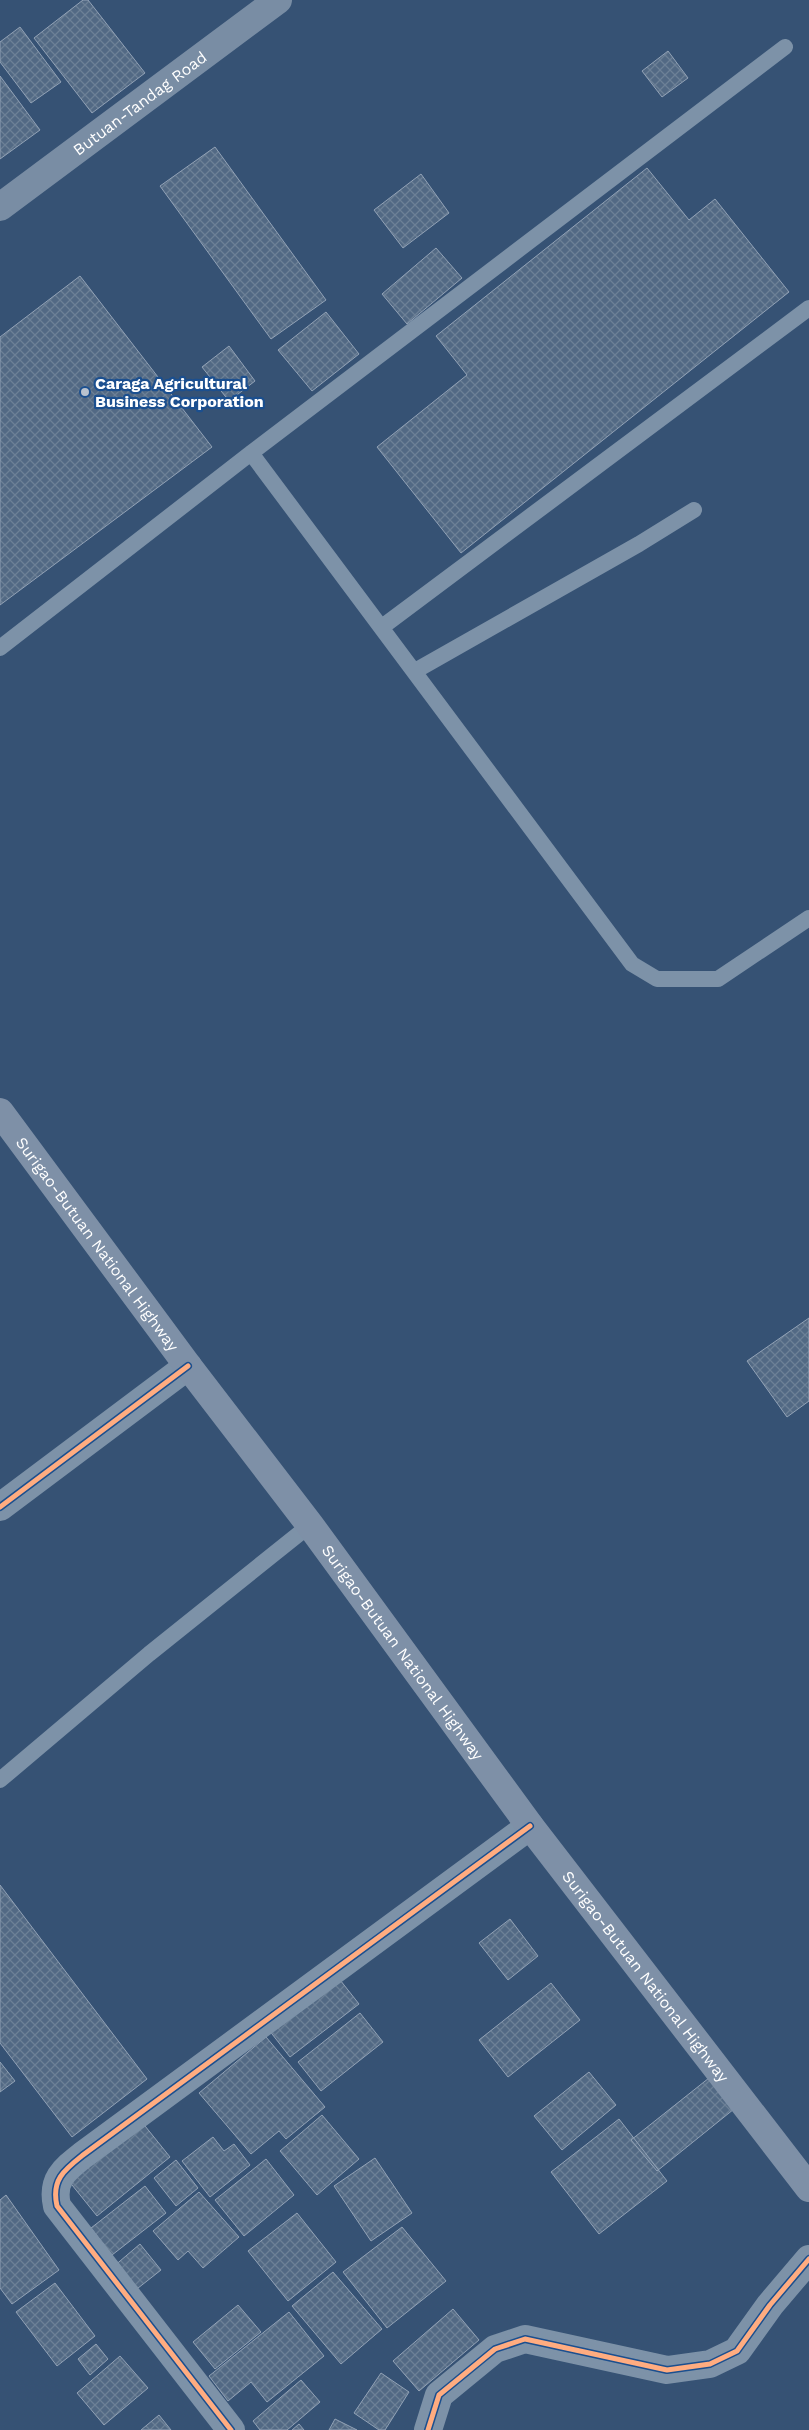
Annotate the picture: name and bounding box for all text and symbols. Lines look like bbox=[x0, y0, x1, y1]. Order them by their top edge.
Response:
street label: Butuan-Tandag Road bbox=[69, 47, 210, 159]
place label: Caraga Agricultural Business Corporation bbox=[95, 374, 264, 411]
marker: Caraga Agricultural Business Corporation bbox=[79, 386, 91, 398]
street label: Surigao-Butuan National Highway bbox=[12, 1133, 183, 1355]
street label: Surigao-Butuan National Highway bbox=[318, 1541, 488, 1764]
street label: Surigao-Butuan National Highway bbox=[558, 1867, 734, 2086]

